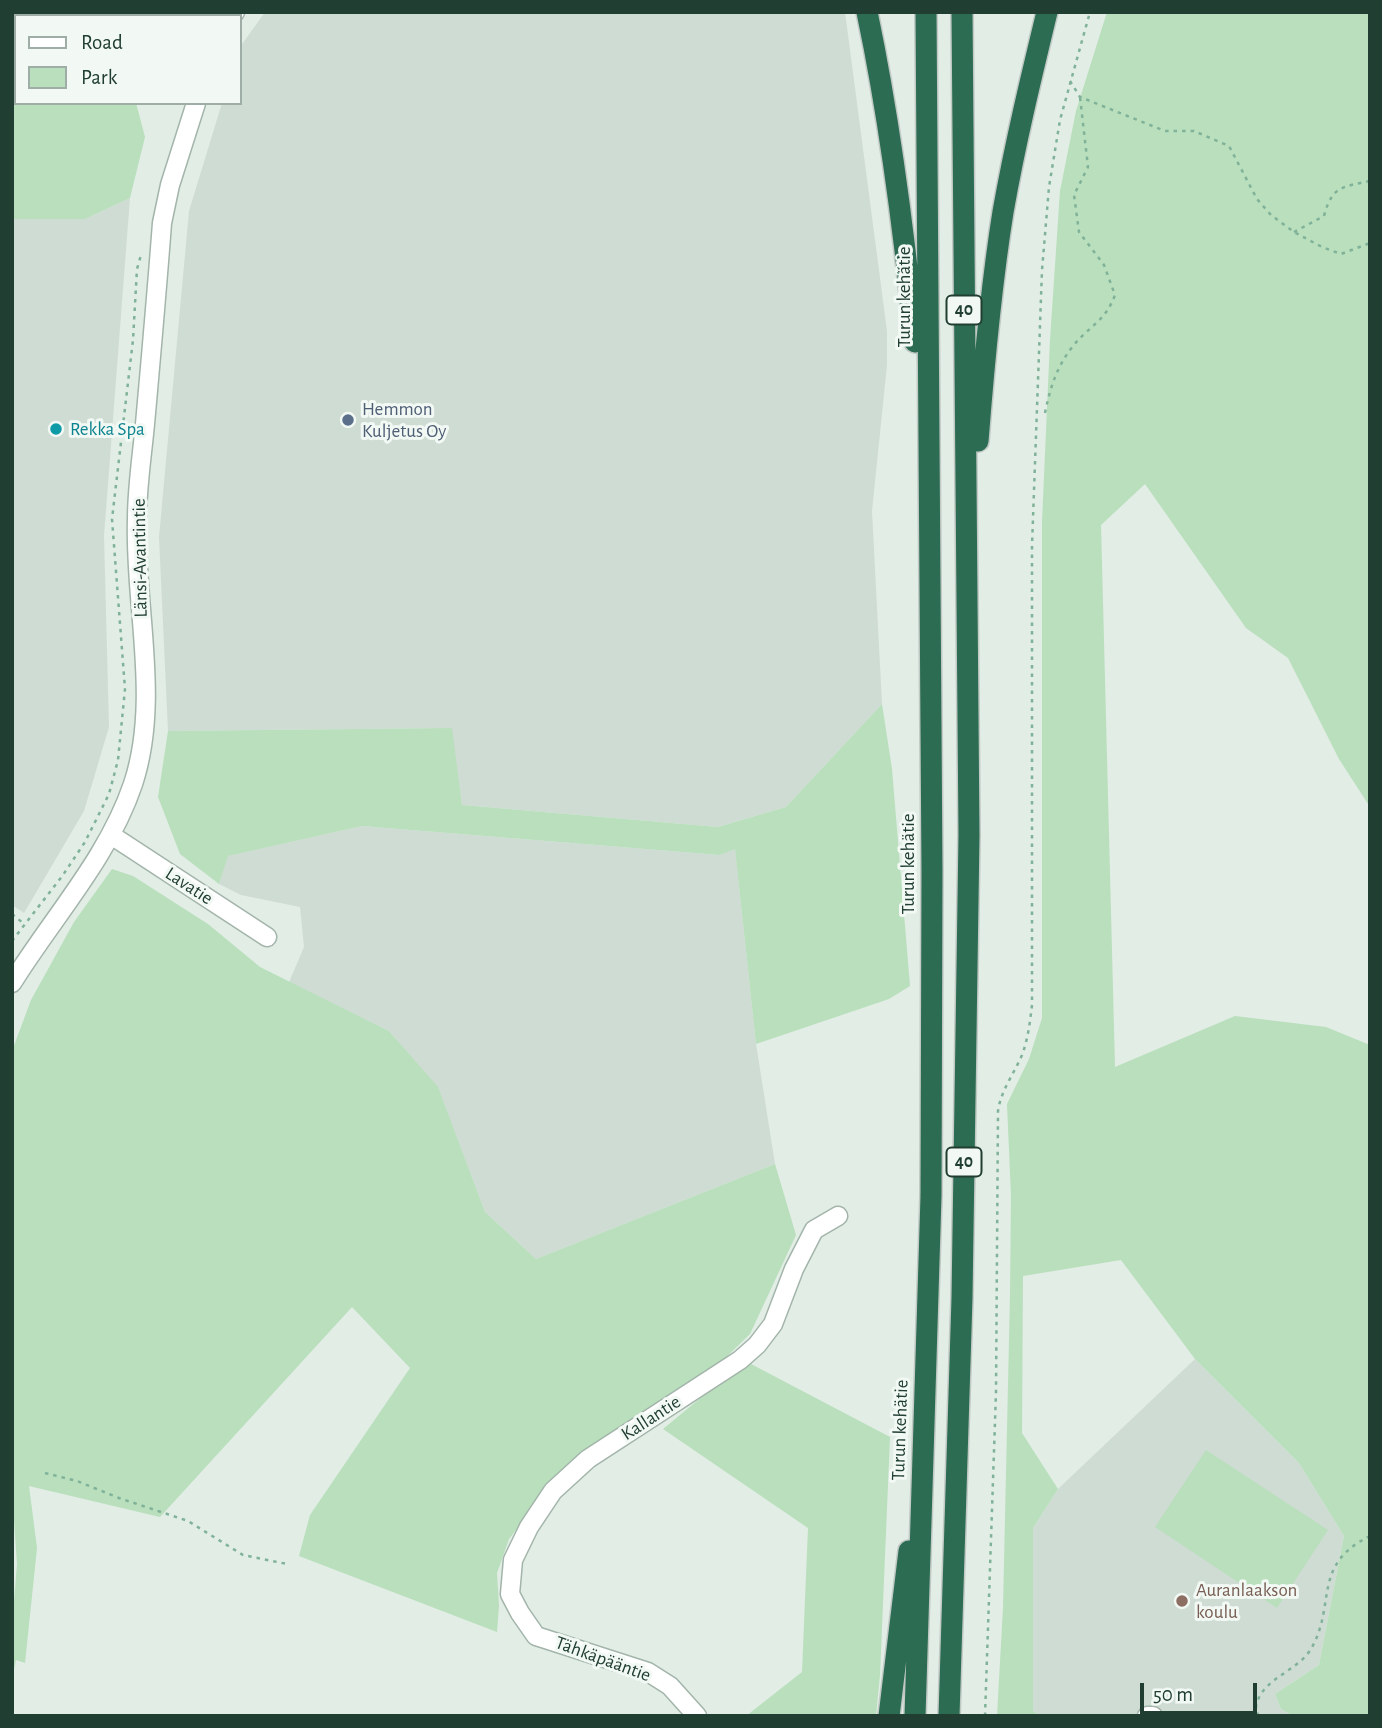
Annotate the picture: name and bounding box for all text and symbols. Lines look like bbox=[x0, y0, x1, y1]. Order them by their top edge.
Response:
legend bbox=[14, 14, 242, 105]
text: Road bbox=[81, 32, 123, 53]
text: Park bbox=[81, 67, 117, 88]
street label: Turun kehätie bbox=[893, 246, 915, 348]
road number: 40 bbox=[946, 296, 982, 324]
place label: Hemmon Kuljetus Oy bbox=[362, 398, 446, 442]
marker: Hemmon Kuljetus Oy bbox=[340, 412, 356, 428]
place label: Rekka Spa bbox=[70, 418, 145, 440]
marker: Rekka Spa bbox=[48, 421, 64, 437]
street label: Länsi-Avantintie bbox=[128, 498, 152, 618]
street label: Turun kehätie bbox=[897, 813, 919, 915]
street label: Lavatie bbox=[161, 862, 217, 910]
road number: 40 bbox=[946, 1148, 982, 1176]
street label: Turun kehätie bbox=[887, 1379, 913, 1481]
street label: Kallantie bbox=[617, 1390, 685, 1446]
place label: Auranlaakson koulu bbox=[1196, 1579, 1297, 1623]
marker: Auranlaakson koulu bbox=[1174, 1593, 1190, 1609]
street label: Tähkäpääntie bbox=[552, 1631, 654, 1687]
scale bar bbox=[1144, 1668, 1261, 1712]
text: 50 m bbox=[1153, 1684, 1193, 1705]

